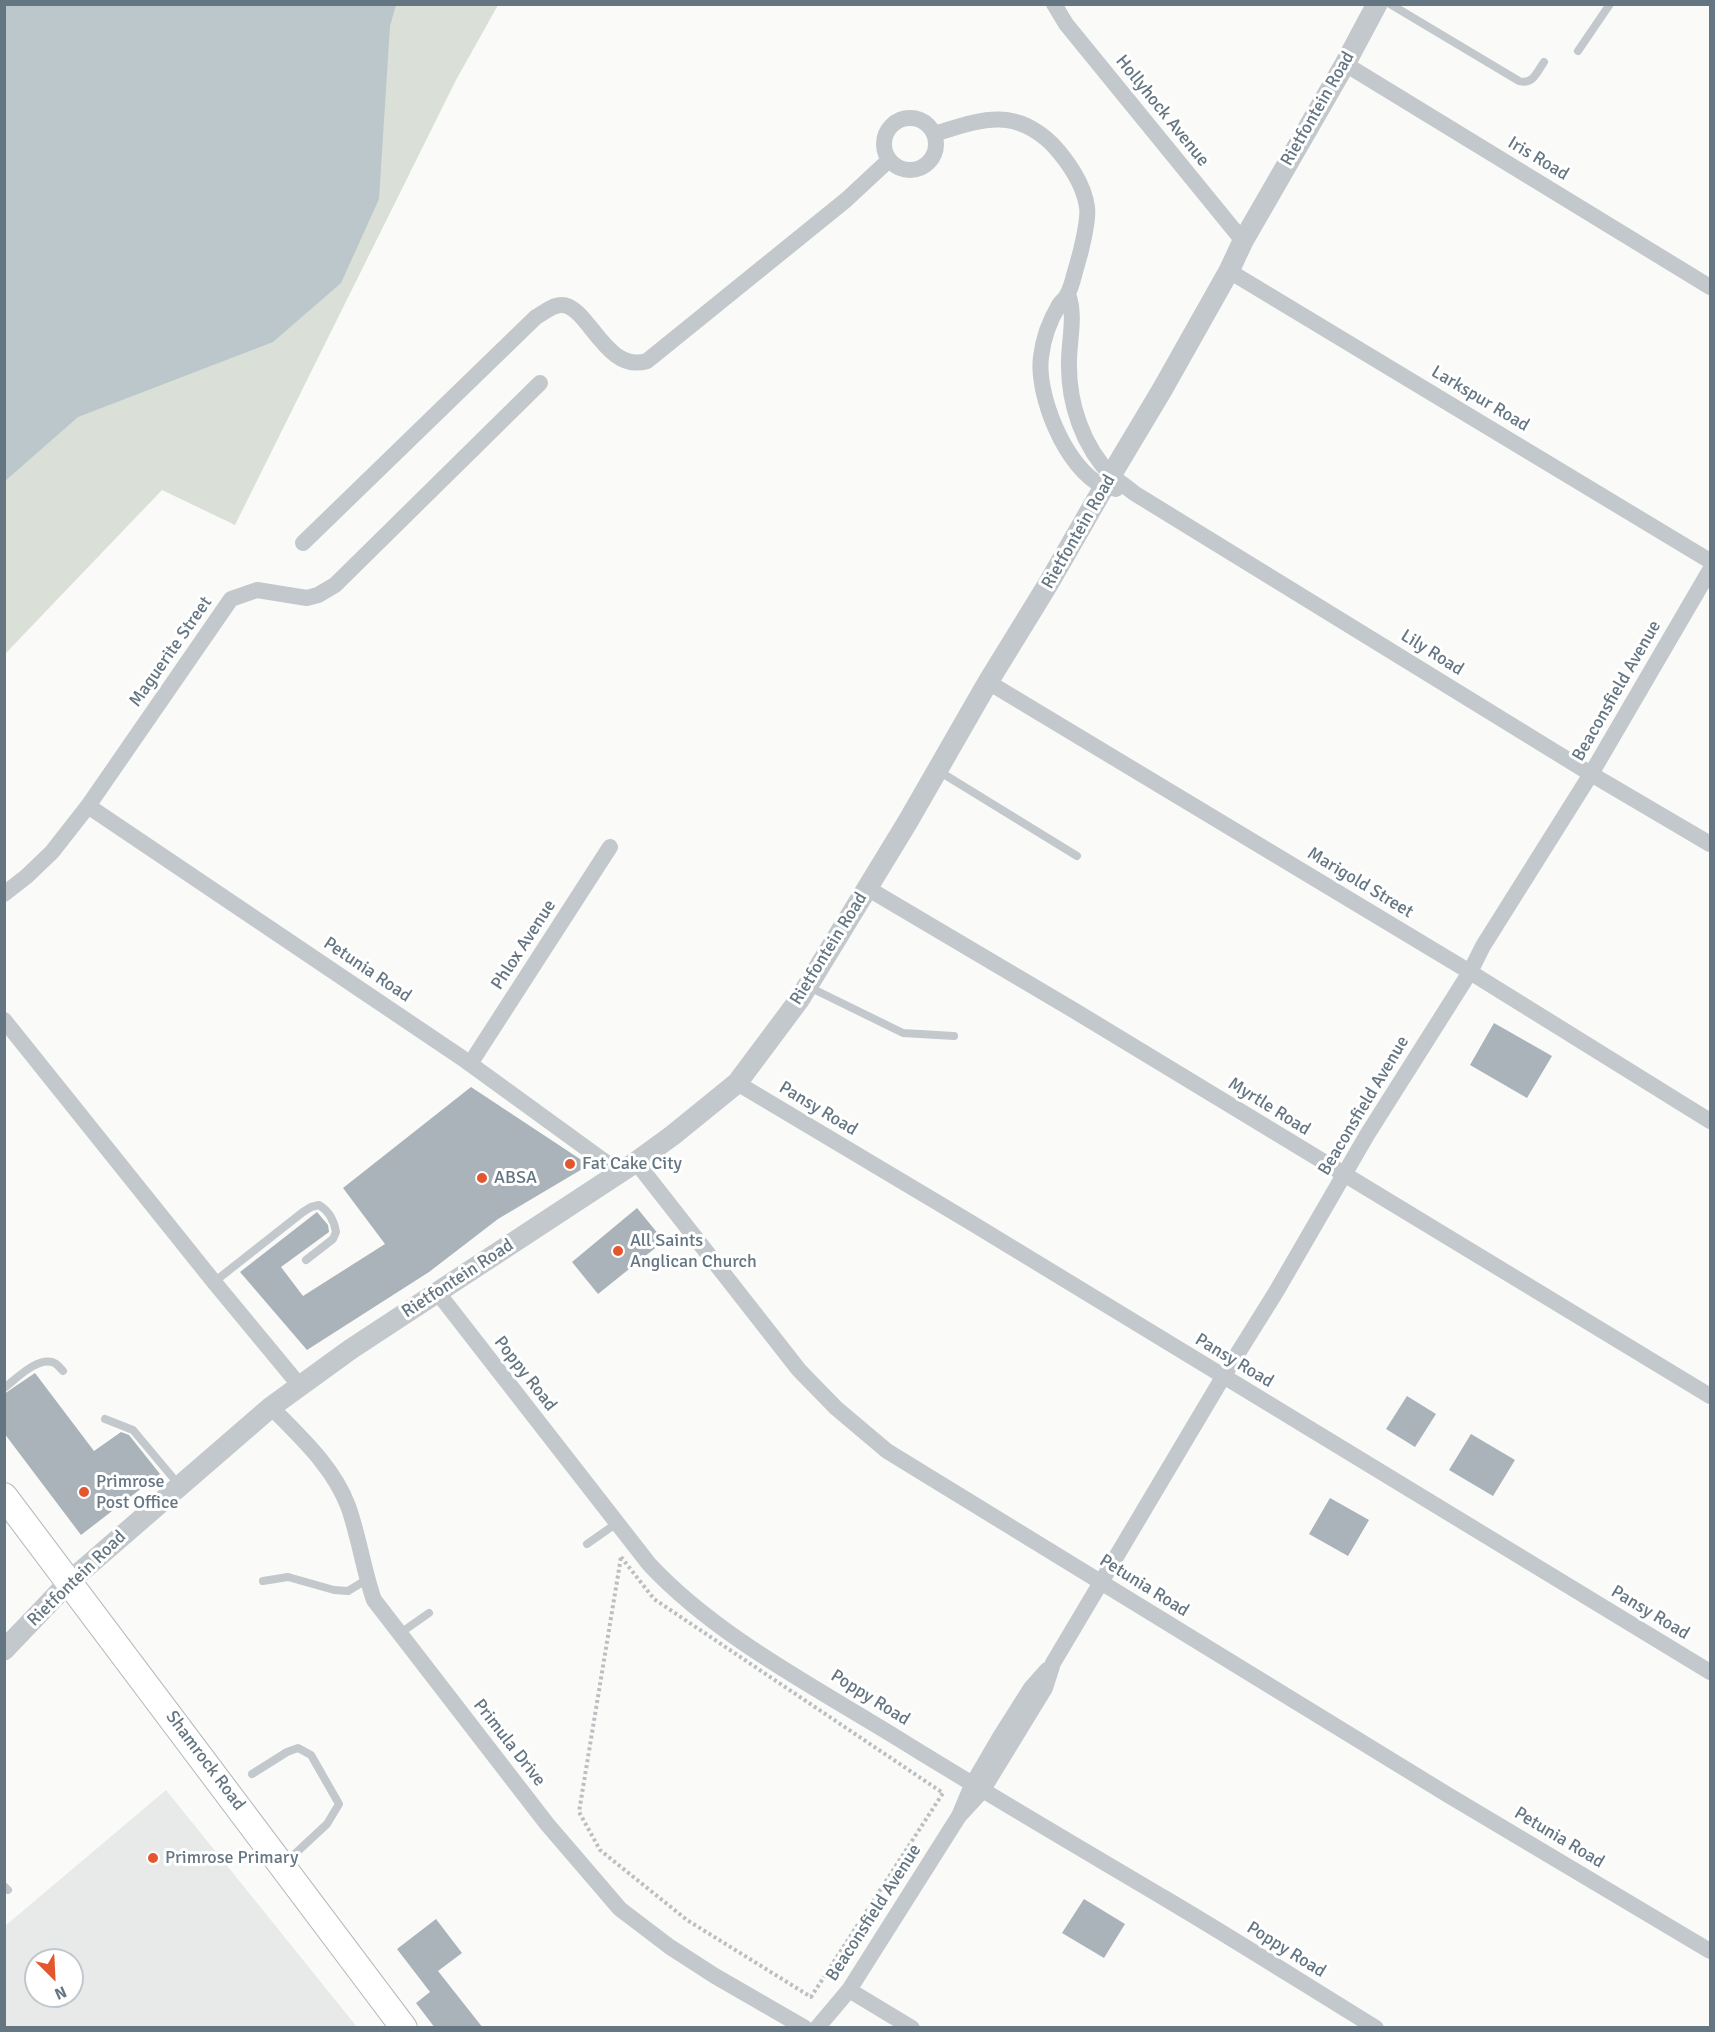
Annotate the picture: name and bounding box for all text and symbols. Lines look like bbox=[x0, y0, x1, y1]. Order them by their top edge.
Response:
street label: Rietfontein Road bbox=[1276, 48, 1360, 170]
street label: Hollyhock Avenue bbox=[1110, 51, 1214, 171]
street label: Iris Road bbox=[1504, 132, 1572, 186]
street label: Larkspur Road bbox=[1427, 361, 1533, 437]
street label: Rietfontein Road bbox=[1037, 471, 1121, 593]
street label: Maguerite Street bbox=[125, 593, 217, 711]
street label: Beaconsfield Avenue bbox=[1568, 617, 1666, 765]
street label: Lily Road bbox=[1397, 625, 1467, 681]
street label: Marigold Street bbox=[1303, 843, 1417, 923]
street label: Rietfontein Road bbox=[786, 889, 872, 1009]
street label: Phlox Avenue bbox=[487, 896, 561, 994]
street label: Petunia Road bbox=[319, 933, 415, 1007]
street label: Beaconsfield Avenue bbox=[1314, 1032, 1414, 1180]
street label: Myrtle Road bbox=[1224, 1073, 1314, 1141]
street label: Pansy Road bbox=[775, 1077, 861, 1141]
place label: Fat Cake City bbox=[582, 1153, 682, 1175]
marker: Fat Cake City bbox=[563, 1157, 577, 1171]
place label: ABSA bbox=[494, 1167, 537, 1189]
marker: ABSA bbox=[475, 1171, 489, 1185]
place label: All Saints Anglican Church bbox=[630, 1230, 757, 1272]
street label: Rietfontein Road bbox=[398, 1235, 518, 1323]
marker: All Saints Anglican Church bbox=[611, 1244, 625, 1258]
street label: Pansy Road bbox=[1191, 1329, 1277, 1393]
street label: Poppy Road bbox=[489, 1332, 561, 1416]
place label: Primrose Post Office bbox=[96, 1471, 178, 1514]
marker: Primrose Post Office bbox=[77, 1485, 91, 1499]
street label: Rietfontein Road bbox=[23, 1527, 131, 1631]
street label: Petunia Road bbox=[1095, 1550, 1193, 1622]
street label: Pansy Road bbox=[1607, 1581, 1693, 1645]
street label: Poppy Road bbox=[827, 1665, 913, 1731]
street label: Primula Drive bbox=[468, 1695, 550, 1791]
street label: Shamrock Road bbox=[161, 1707, 249, 1815]
street label: Petunia Road bbox=[1510, 1803, 1608, 1873]
street label: Beaconsfield Avenue bbox=[822, 1841, 926, 1985]
place label: Primrose Primary bbox=[165, 1847, 298, 1869]
marker: Primrose Primary bbox=[146, 1851, 160, 1865]
street label: Poppy Road bbox=[1243, 1917, 1329, 1983]
north arrow bbox=[24, 1948, 84, 2008]
text: N bbox=[51, 1981, 70, 2004]

